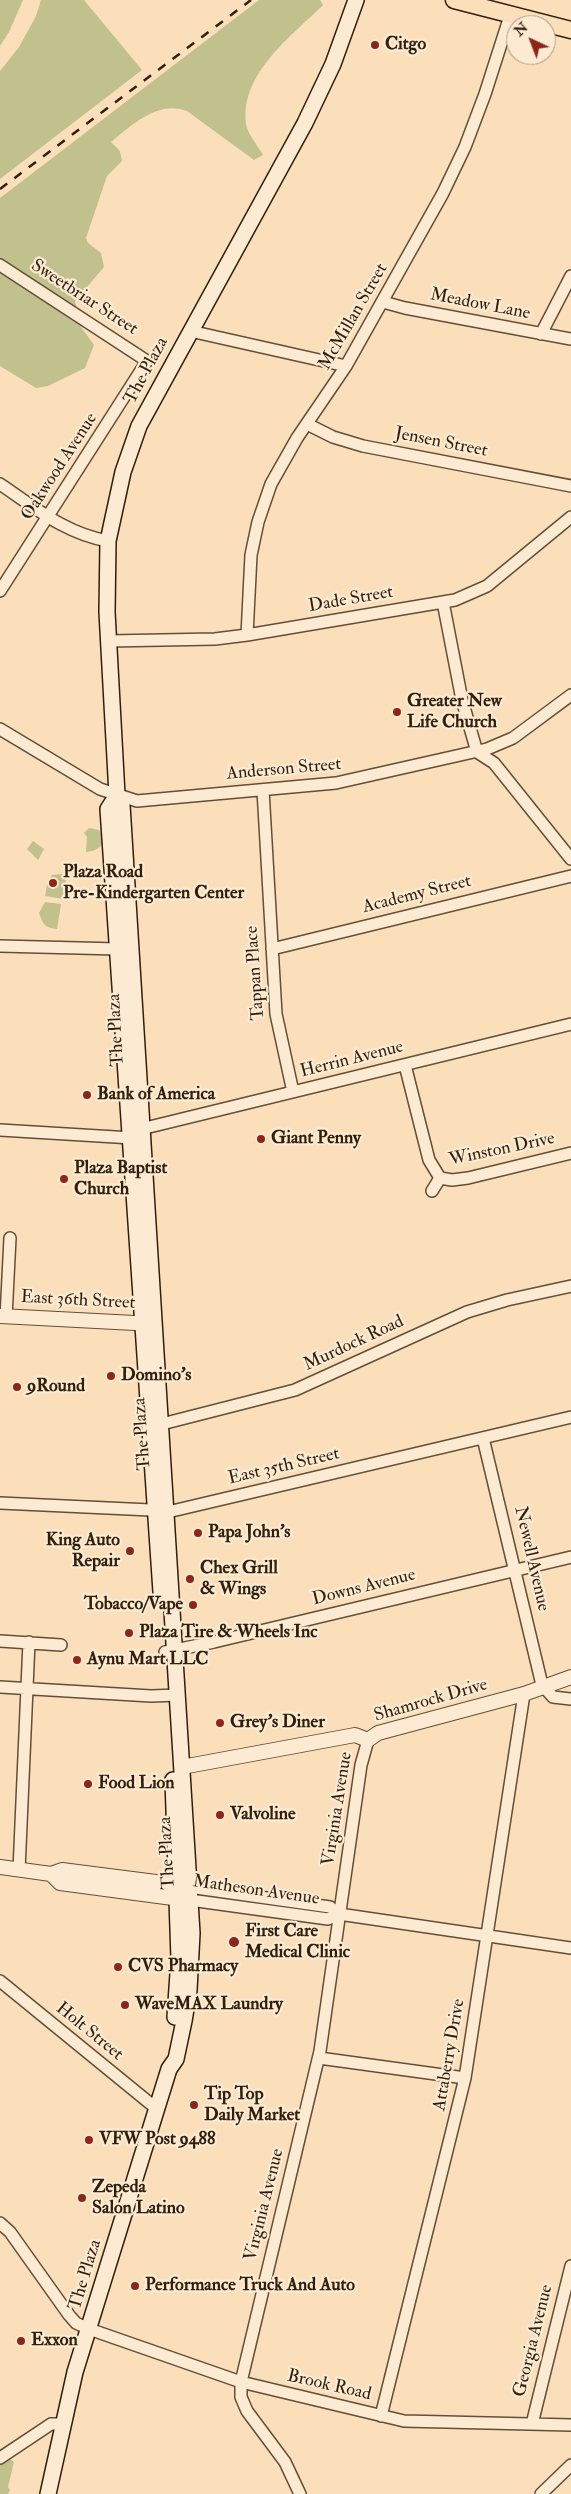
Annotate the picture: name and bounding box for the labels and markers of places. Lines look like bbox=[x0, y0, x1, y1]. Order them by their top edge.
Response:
place label: Citgo bbox=[385, 34, 426, 56]
marker: Citgo bbox=[369, 39, 381, 51]
place label: Greater New Life Church bbox=[407, 691, 502, 734]
marker: Greater New Life Church bbox=[391, 706, 403, 718]
place label: Plaza Road Pre-Kindergarten Center bbox=[63, 862, 244, 904]
marker: Plaza Road Pre-Kindergarten Center bbox=[47, 877, 59, 889]
place label: Bank of America bbox=[97, 1084, 215, 1106]
marker: Bank of America bbox=[81, 1089, 93, 1101]
place label: Giant Penny bbox=[271, 1128, 361, 1150]
marker: Giant Penny bbox=[255, 1133, 267, 1145]
place label: Plaza Baptist Church bbox=[74, 1158, 167, 1200]
marker: Plaza Baptist Church bbox=[58, 1173, 70, 1185]
place label: Domino's bbox=[121, 1365, 191, 1387]
marker: Domino's bbox=[105, 1370, 117, 1382]
place label: 9Round bbox=[27, 1376, 85, 1398]
marker: 9Round bbox=[11, 1381, 23, 1393]
place label: Papa John's bbox=[208, 1522, 290, 1544]
marker: Papa John's bbox=[192, 1527, 204, 1539]
place label: King Auto Repair bbox=[46, 1530, 120, 1572]
marker: King Auto Repair bbox=[124, 1545, 136, 1557]
place label: Chex Grill & Wings bbox=[200, 1558, 278, 1600]
marker: Chex Grill & Wings bbox=[184, 1573, 196, 1585]
place label: Tobacco/Vape bbox=[84, 1594, 183, 1616]
marker: Tobacco/Vape bbox=[187, 1599, 199, 1611]
place label: Plaza Tire & Wheels Inc bbox=[139, 1622, 318, 1644]
marker: Plaza Tire & Wheels Inc bbox=[123, 1627, 135, 1639]
place label: Aynu Mart LLC bbox=[87, 1649, 209, 1671]
marker: Aynu Mart LLC bbox=[71, 1654, 83, 1666]
place label: Grey's Diner bbox=[230, 1712, 325, 1734]
marker: Grey's Diner bbox=[214, 1717, 226, 1729]
place label: Food Lion bbox=[98, 1773, 175, 1795]
marker: Food Lion bbox=[82, 1778, 94, 1790]
place label: Valvoline bbox=[230, 1804, 296, 1826]
marker: Valvoline bbox=[214, 1809, 226, 1821]
place label: First Care Medical Clinic bbox=[245, 1921, 350, 1964]
marker: First Care Medical Clinic bbox=[227, 1935, 241, 1949]
place label: CVS Pharmacy bbox=[128, 1956, 238, 1978]
marker: CVS Pharmacy bbox=[112, 1961, 124, 1973]
place label: WaveMAX Laundry bbox=[135, 1994, 283, 2016]
marker: WaveMAX Laundry bbox=[119, 1999, 131, 2011]
place label: Tip Top Daily Market bbox=[204, 2084, 300, 2126]
marker: Tip Top Daily Market bbox=[188, 2099, 200, 2111]
place label: VFW Post 9488 bbox=[99, 2129, 215, 2151]
marker: VFW Post 9488 bbox=[83, 2134, 95, 2146]
place label: Zepeda Salon Latino bbox=[92, 2177, 185, 2220]
marker: Zepeda Salon Latino bbox=[76, 2192, 88, 2204]
place label: Performance Truck And Auto bbox=[145, 2275, 355, 2297]
marker: Performance Truck And Auto bbox=[129, 2280, 141, 2292]
place label: Exxon bbox=[31, 2330, 78, 2352]
marker: Exxon bbox=[15, 2335, 27, 2347]

